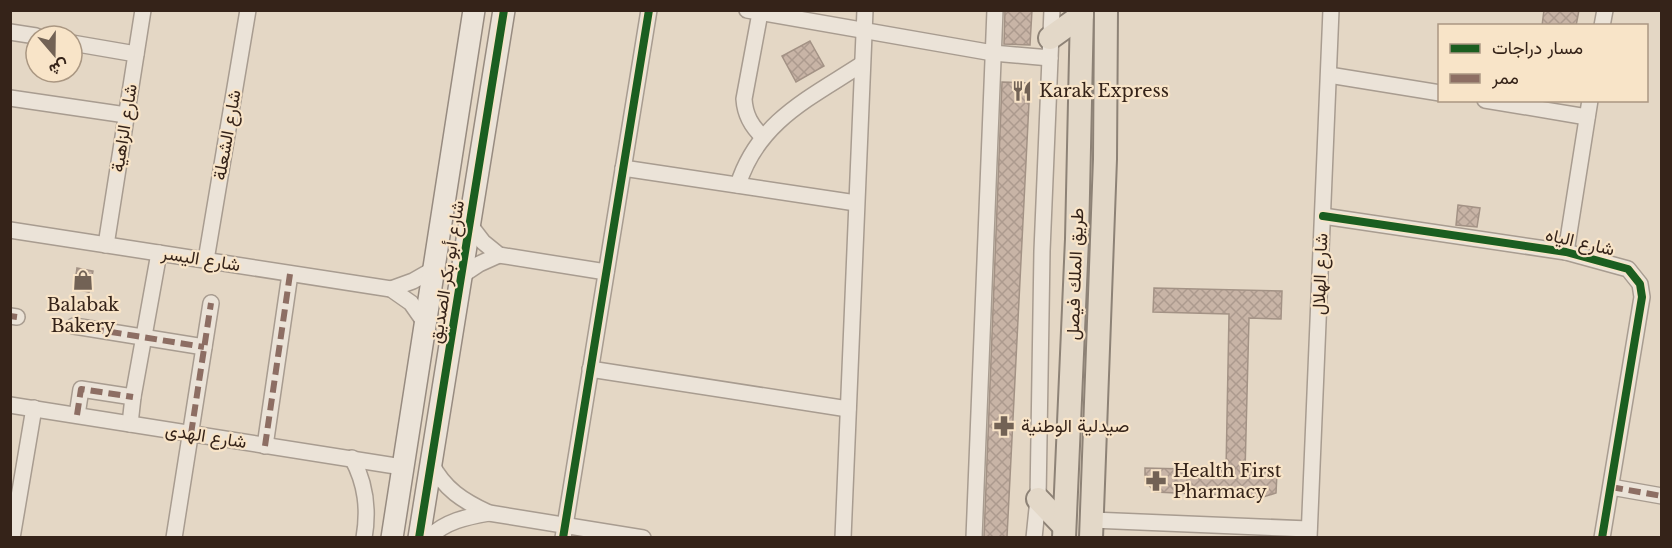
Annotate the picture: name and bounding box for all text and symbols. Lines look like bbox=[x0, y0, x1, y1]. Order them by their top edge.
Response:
north arrow bbox=[24, 24, 84, 84]
legend bbox=[1438, 24, 1648, 102]
text: مسار دراجات bbox=[1492, 37, 1583, 59]
text: ش bbox=[47, 55, 72, 81]
text: ممر bbox=[1491, 67, 1519, 89]
restaurant icon: Karak Express bbox=[1010, 79, 1034, 103]
place label: Karak Express bbox=[1039, 80, 1169, 102]
street label: شارع الزاهية bbox=[106, 82, 143, 174]
street label: شارع الشعلة bbox=[208, 88, 247, 182]
street label: شارع أبو بكر الصديق bbox=[425, 199, 470, 345]
street label: طريق الملك فيصل bbox=[1062, 207, 1088, 341]
street label: شارع الياه bbox=[1543, 223, 1617, 262]
street label: شارع الهلال bbox=[1308, 233, 1333, 315]
street label: شارع اليسر bbox=[159, 242, 242, 277]
shop icon: Balabak Bakery bbox=[71, 268, 95, 292]
place label: Balabak Bakery bbox=[47, 294, 119, 337]
pharmacy icon: صيدلية الوطنية bbox=[992, 414, 1016, 438]
place label: صيدلية الوطنية bbox=[1021, 415, 1129, 437]
street label: شارع الهدى bbox=[164, 419, 248, 454]
place label: Health First Pharmacy bbox=[1173, 460, 1282, 503]
pharmacy icon: Health First Pharmacy bbox=[1144, 469, 1168, 493]

